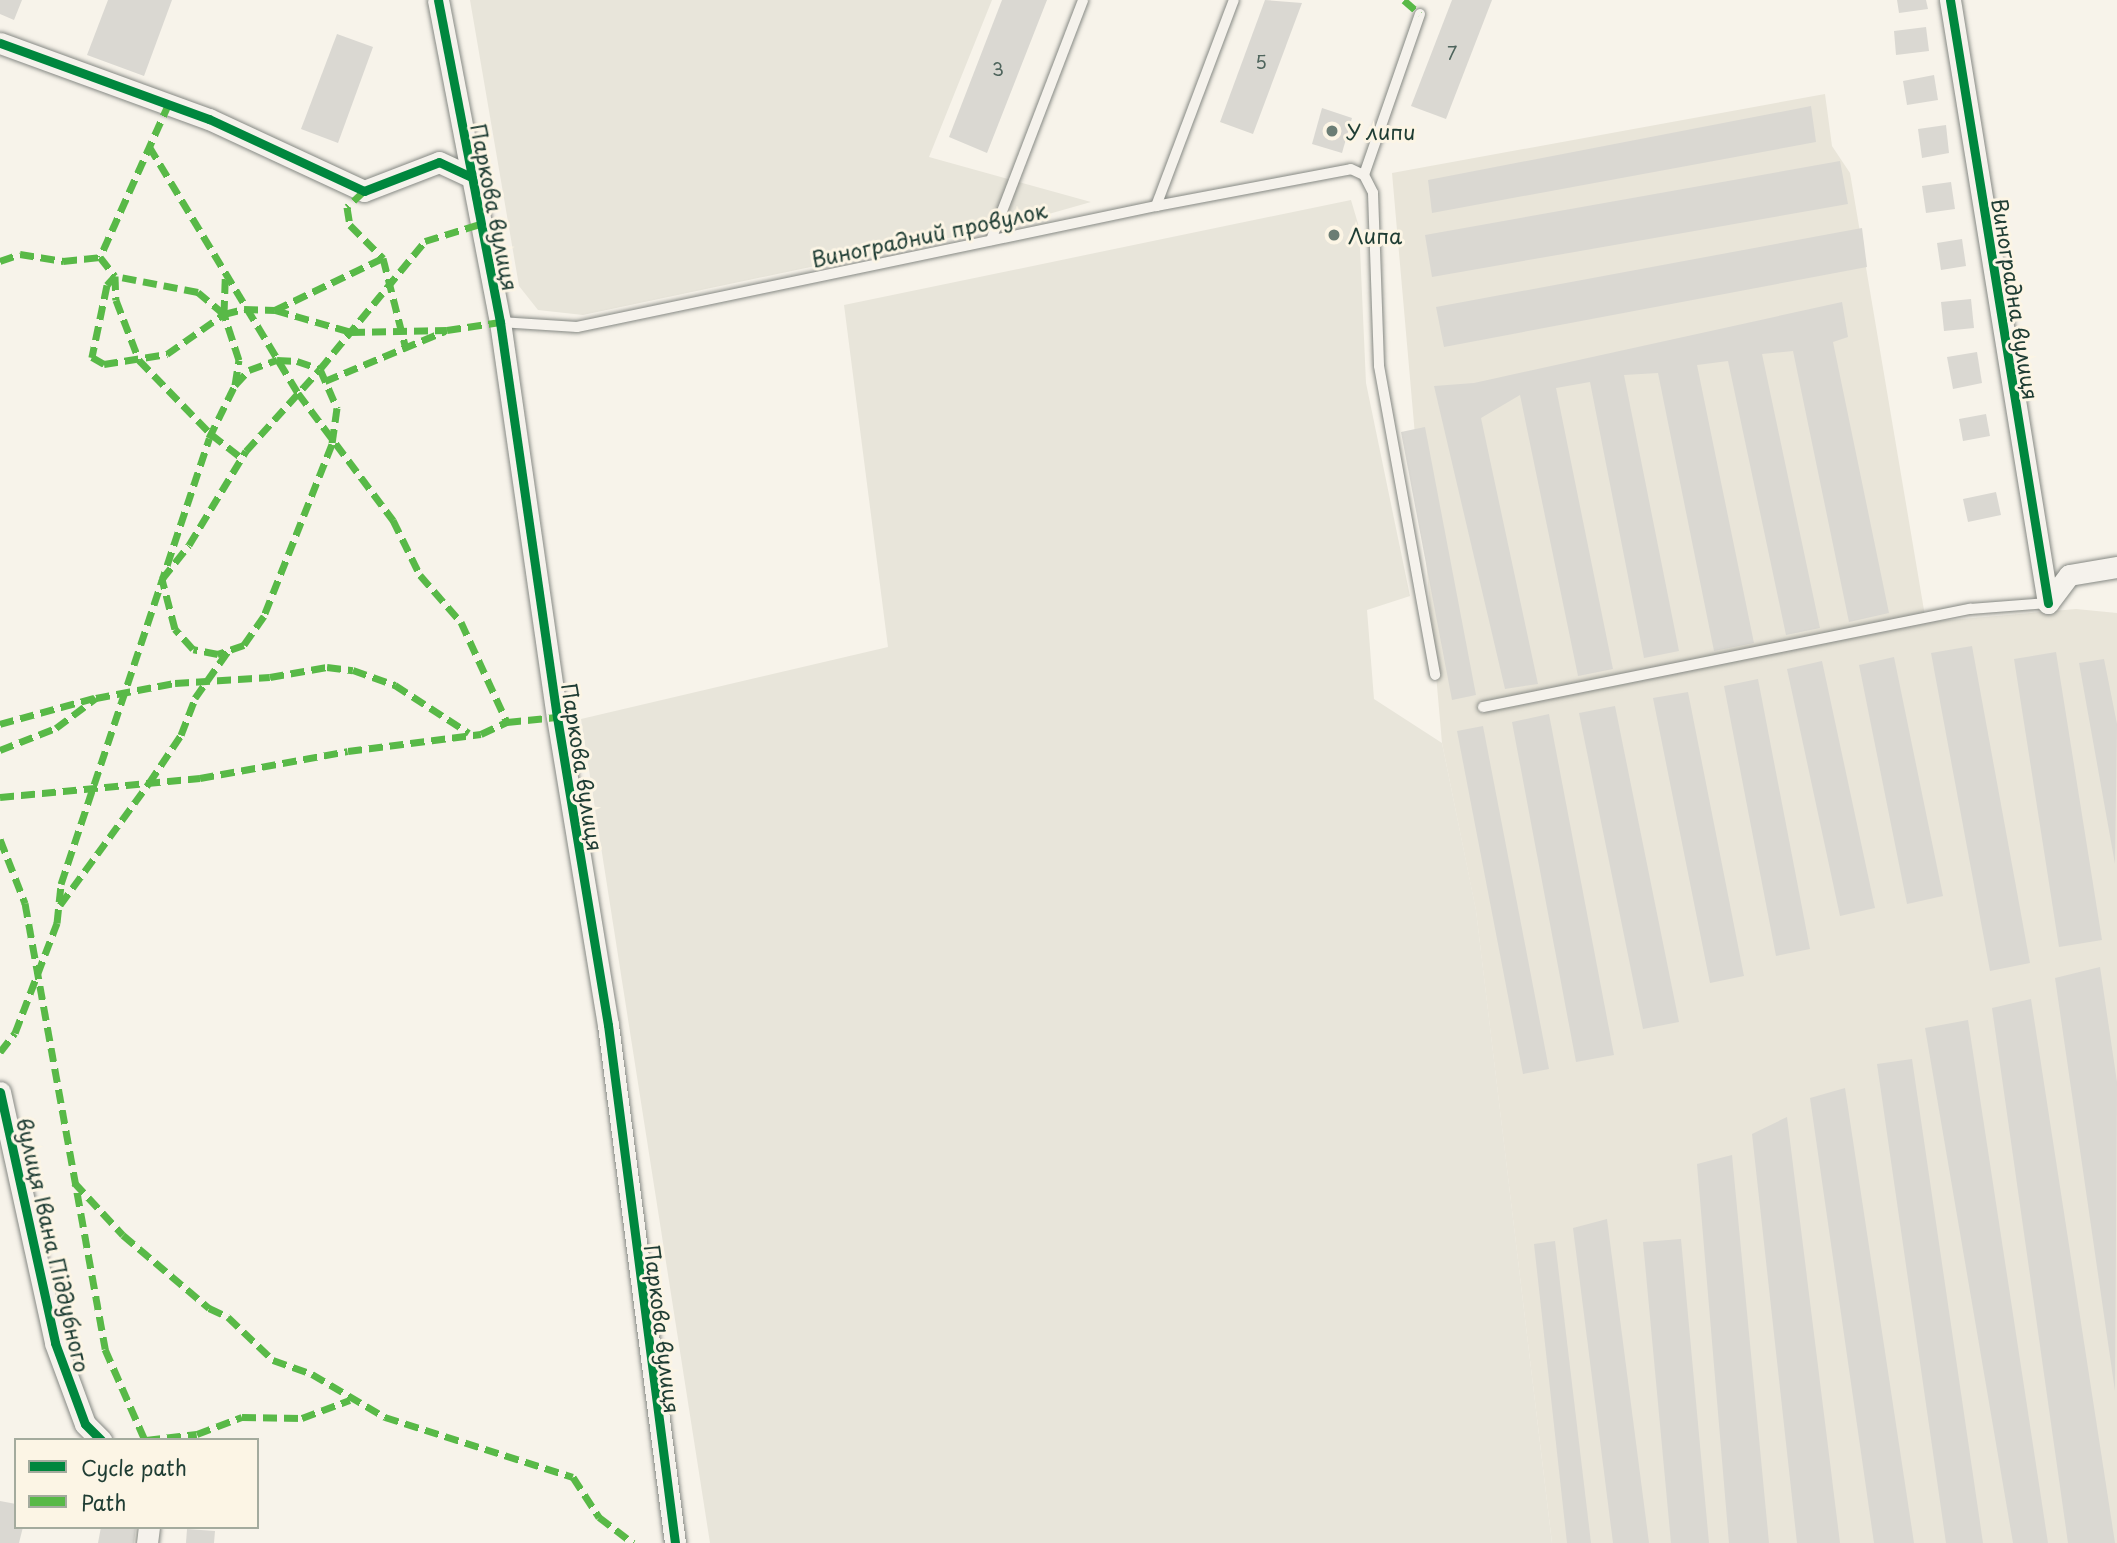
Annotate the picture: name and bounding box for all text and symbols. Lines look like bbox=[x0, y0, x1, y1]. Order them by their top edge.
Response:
house number: 7 bbox=[1447, 42, 1457, 64]
house number: 5 bbox=[1255, 51, 1267, 73]
house number: 3 bbox=[992, 58, 1004, 80]
place label: У липи bbox=[1346, 118, 1417, 144]
street label: Паркова вулиця bbox=[466, 121, 524, 293]
marker: У липи bbox=[1324, 123, 1340, 139]
street label: Виноградна вулиця bbox=[1988, 196, 2044, 402]
street label: Виноградний провулок bbox=[809, 197, 1049, 271]
place label: Липа bbox=[1348, 222, 1402, 248]
marker: Липа bbox=[1326, 227, 1342, 243]
street label: Паркова вулиця bbox=[557, 681, 609, 853]
street label: вулиця Івана Піддубного bbox=[12, 1115, 96, 1375]
street label: Паркова вулиця bbox=[640, 1243, 686, 1415]
legend bbox=[14, 1438, 259, 1529]
text: Cycle path bbox=[81, 1451, 187, 1483]
text: Path bbox=[81, 1486, 126, 1518]

